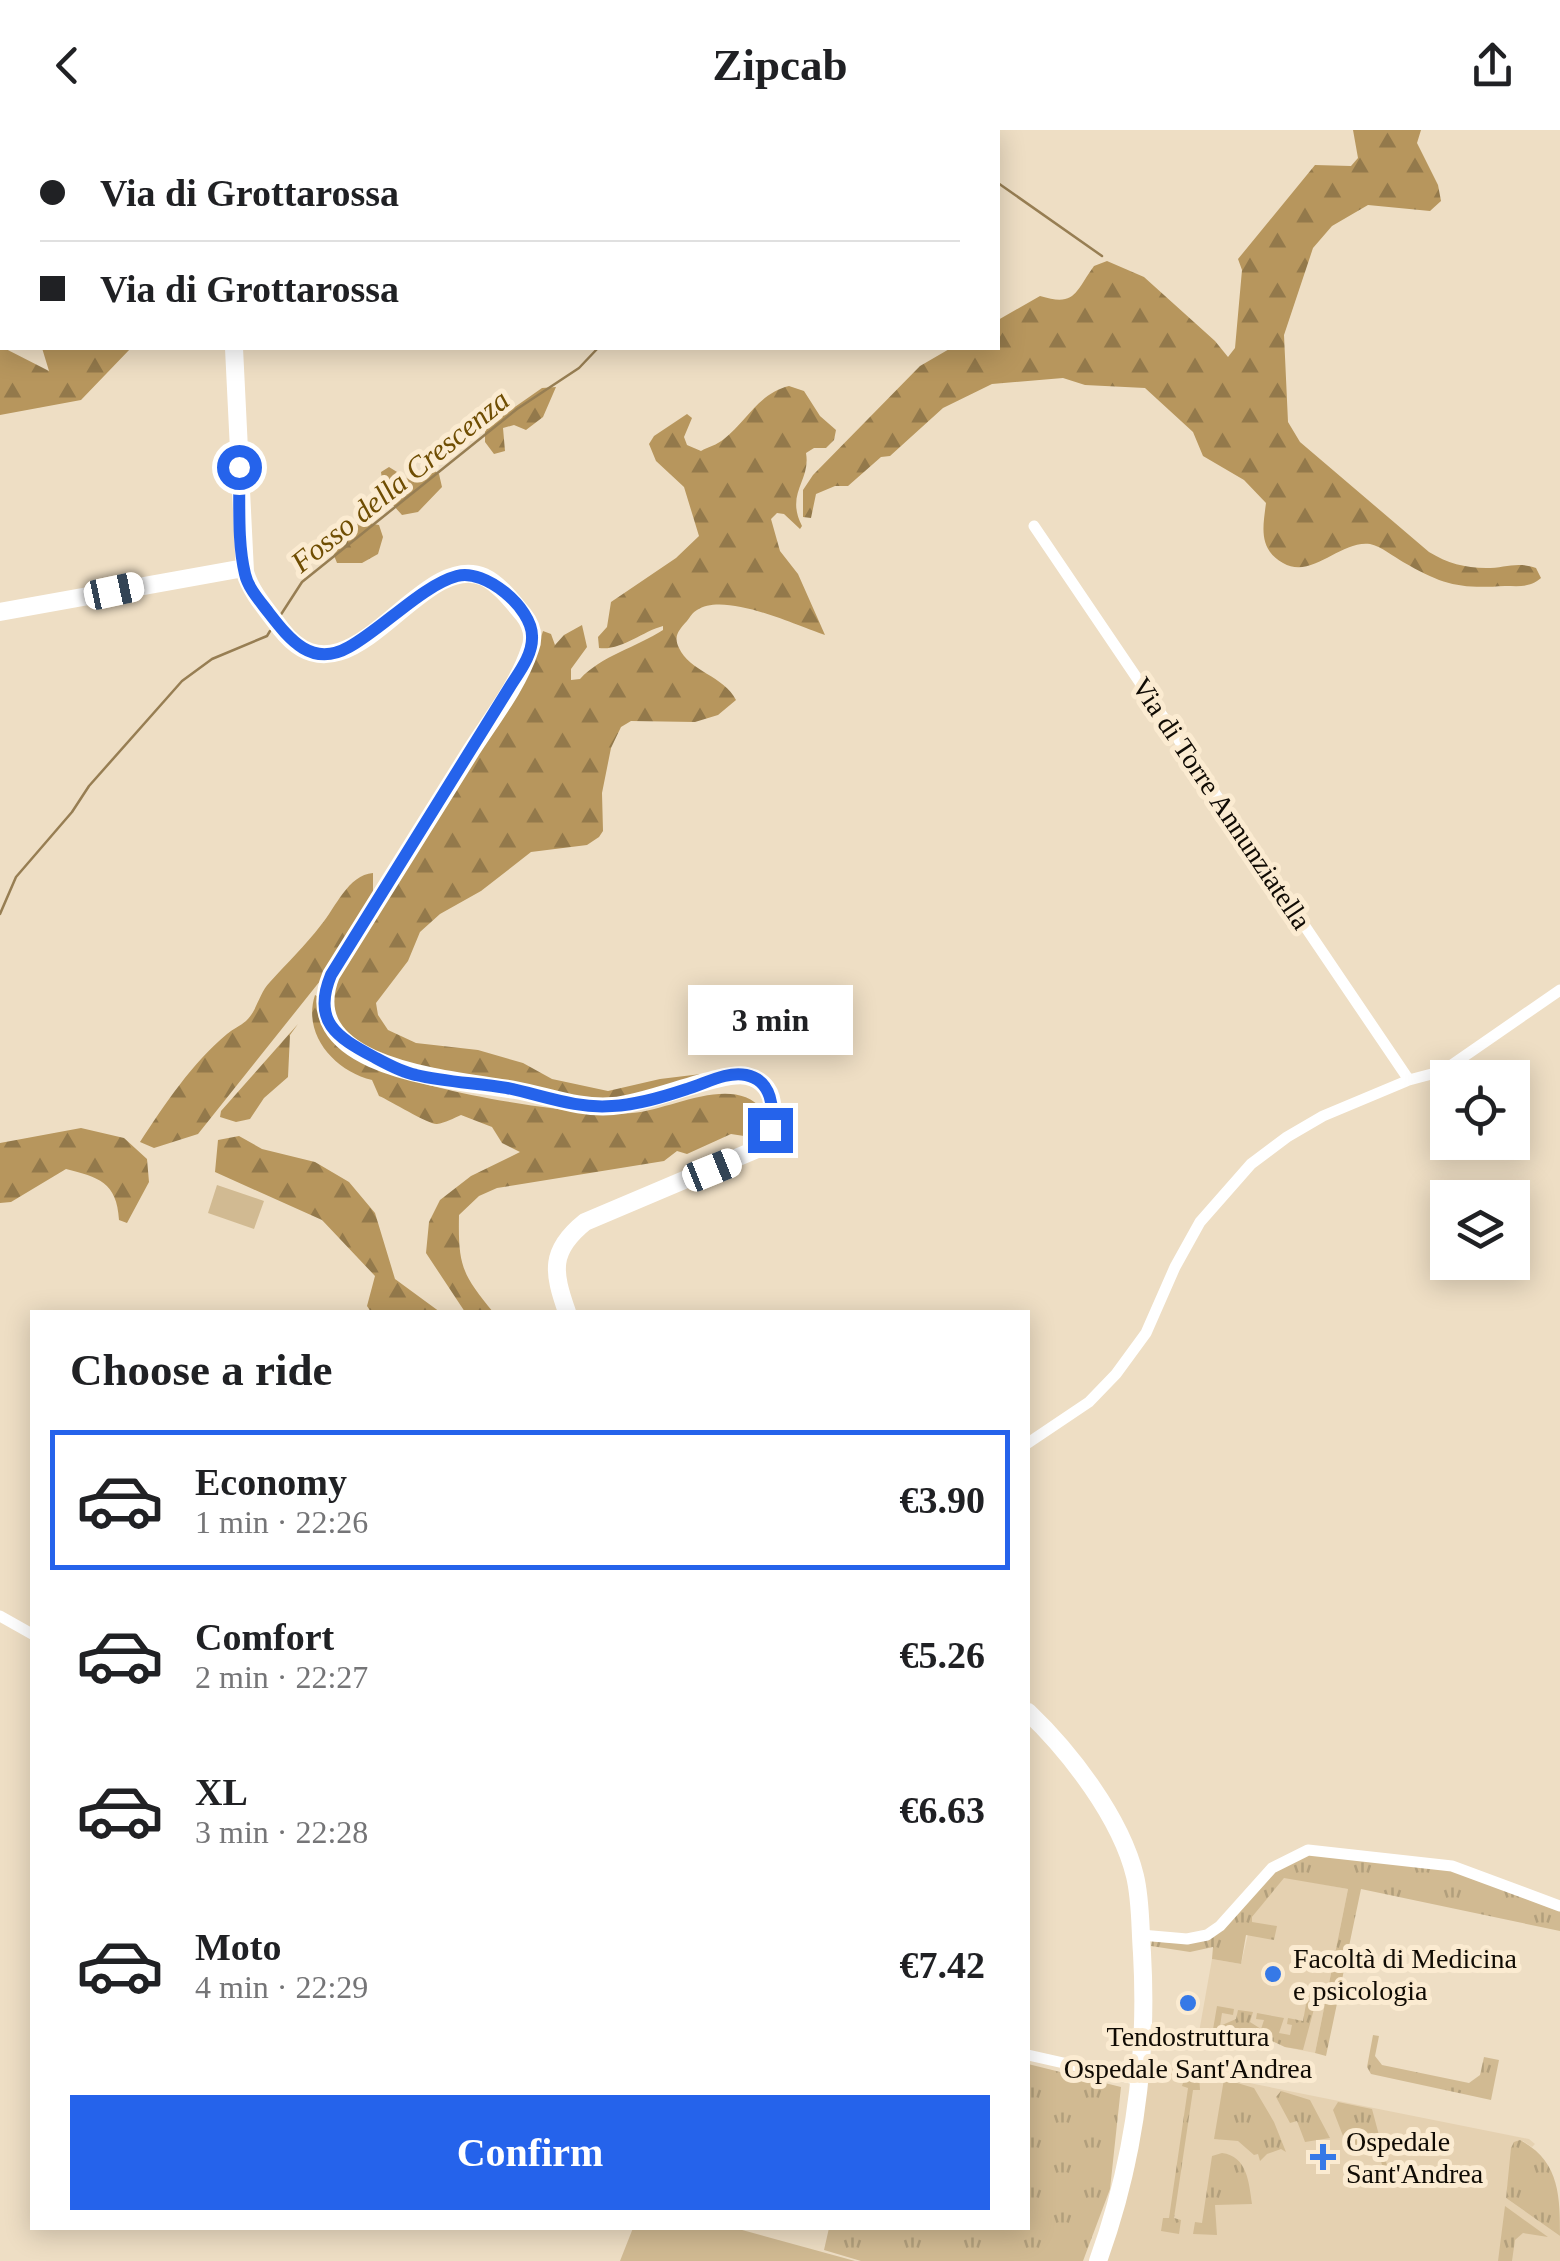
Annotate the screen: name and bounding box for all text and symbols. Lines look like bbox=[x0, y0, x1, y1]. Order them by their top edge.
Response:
icon: back bbox=[40, 38, 95, 93]
icon: share bbox=[1465, 38, 1520, 93]
text: Zipcab bbox=[712, 40, 848, 90]
text: Via di Grottarossa bbox=[100, 172, 399, 214]
text: Via di Grottarossa bbox=[100, 268, 399, 310]
water label: Fosso della Crescenza bbox=[283, 383, 515, 579]
route start bbox=[217, 445, 262, 490]
car bbox=[82, 570, 146, 612]
street label: Via di Torre Annunziatella bbox=[1126, 672, 1318, 935]
callout: 3 min bbox=[688, 985, 852, 1055]
text: 3 min bbox=[732, 1002, 809, 1038]
map controls bbox=[1430, 1060, 1530, 1280]
button: locate bbox=[1430, 1060, 1530, 1160]
route end bbox=[748, 1108, 793, 1153]
car bbox=[679, 1145, 745, 1195]
button: layers bbox=[1430, 1180, 1530, 1280]
text: Choose a ride bbox=[70, 1345, 333, 1395]
icon: car bbox=[75, 1455, 165, 1545]
text: Economy bbox=[195, 1461, 347, 1503]
text: €3.90 bbox=[900, 1479, 985, 1521]
text: 1 min · 22:26 bbox=[195, 1504, 368, 1540]
icon: car bbox=[75, 1610, 165, 1700]
text: Comfort bbox=[195, 1616, 334, 1658]
text: €5.26 bbox=[900, 1634, 985, 1676]
text: 2 min · 22:27 bbox=[195, 1659, 368, 1695]
icon: car bbox=[75, 1765, 165, 1855]
text: XL bbox=[195, 1771, 248, 1813]
text: €6.63 bbox=[900, 1789, 985, 1831]
text: 3 min · 22:28 bbox=[195, 1814, 368, 1850]
icon: car bbox=[75, 1920, 165, 2010]
text: Moto bbox=[195, 1926, 282, 1968]
place label: Facoltà di Medicina e psicologia bbox=[1293, 1943, 1518, 2006]
text: €7.42 bbox=[900, 1944, 985, 1986]
marker: Facoltà di Medicina e psicologia bbox=[1262, 1963, 1284, 1985]
text: 4 min · 22:29 bbox=[195, 1969, 368, 2005]
marker: Tendostruttura Ospedale Sant'Andrea bbox=[1177, 1992, 1199, 2014]
place label: Tendostruttura Ospedale Sant'Andrea bbox=[1064, 2021, 1313, 2084]
button: Confirm bbox=[70, 2095, 990, 2210]
place label: Ospedale Sant'Andrea bbox=[1346, 2126, 1484, 2189]
marker: Ospedale Sant'Andrea bbox=[1310, 2144, 1336, 2170]

